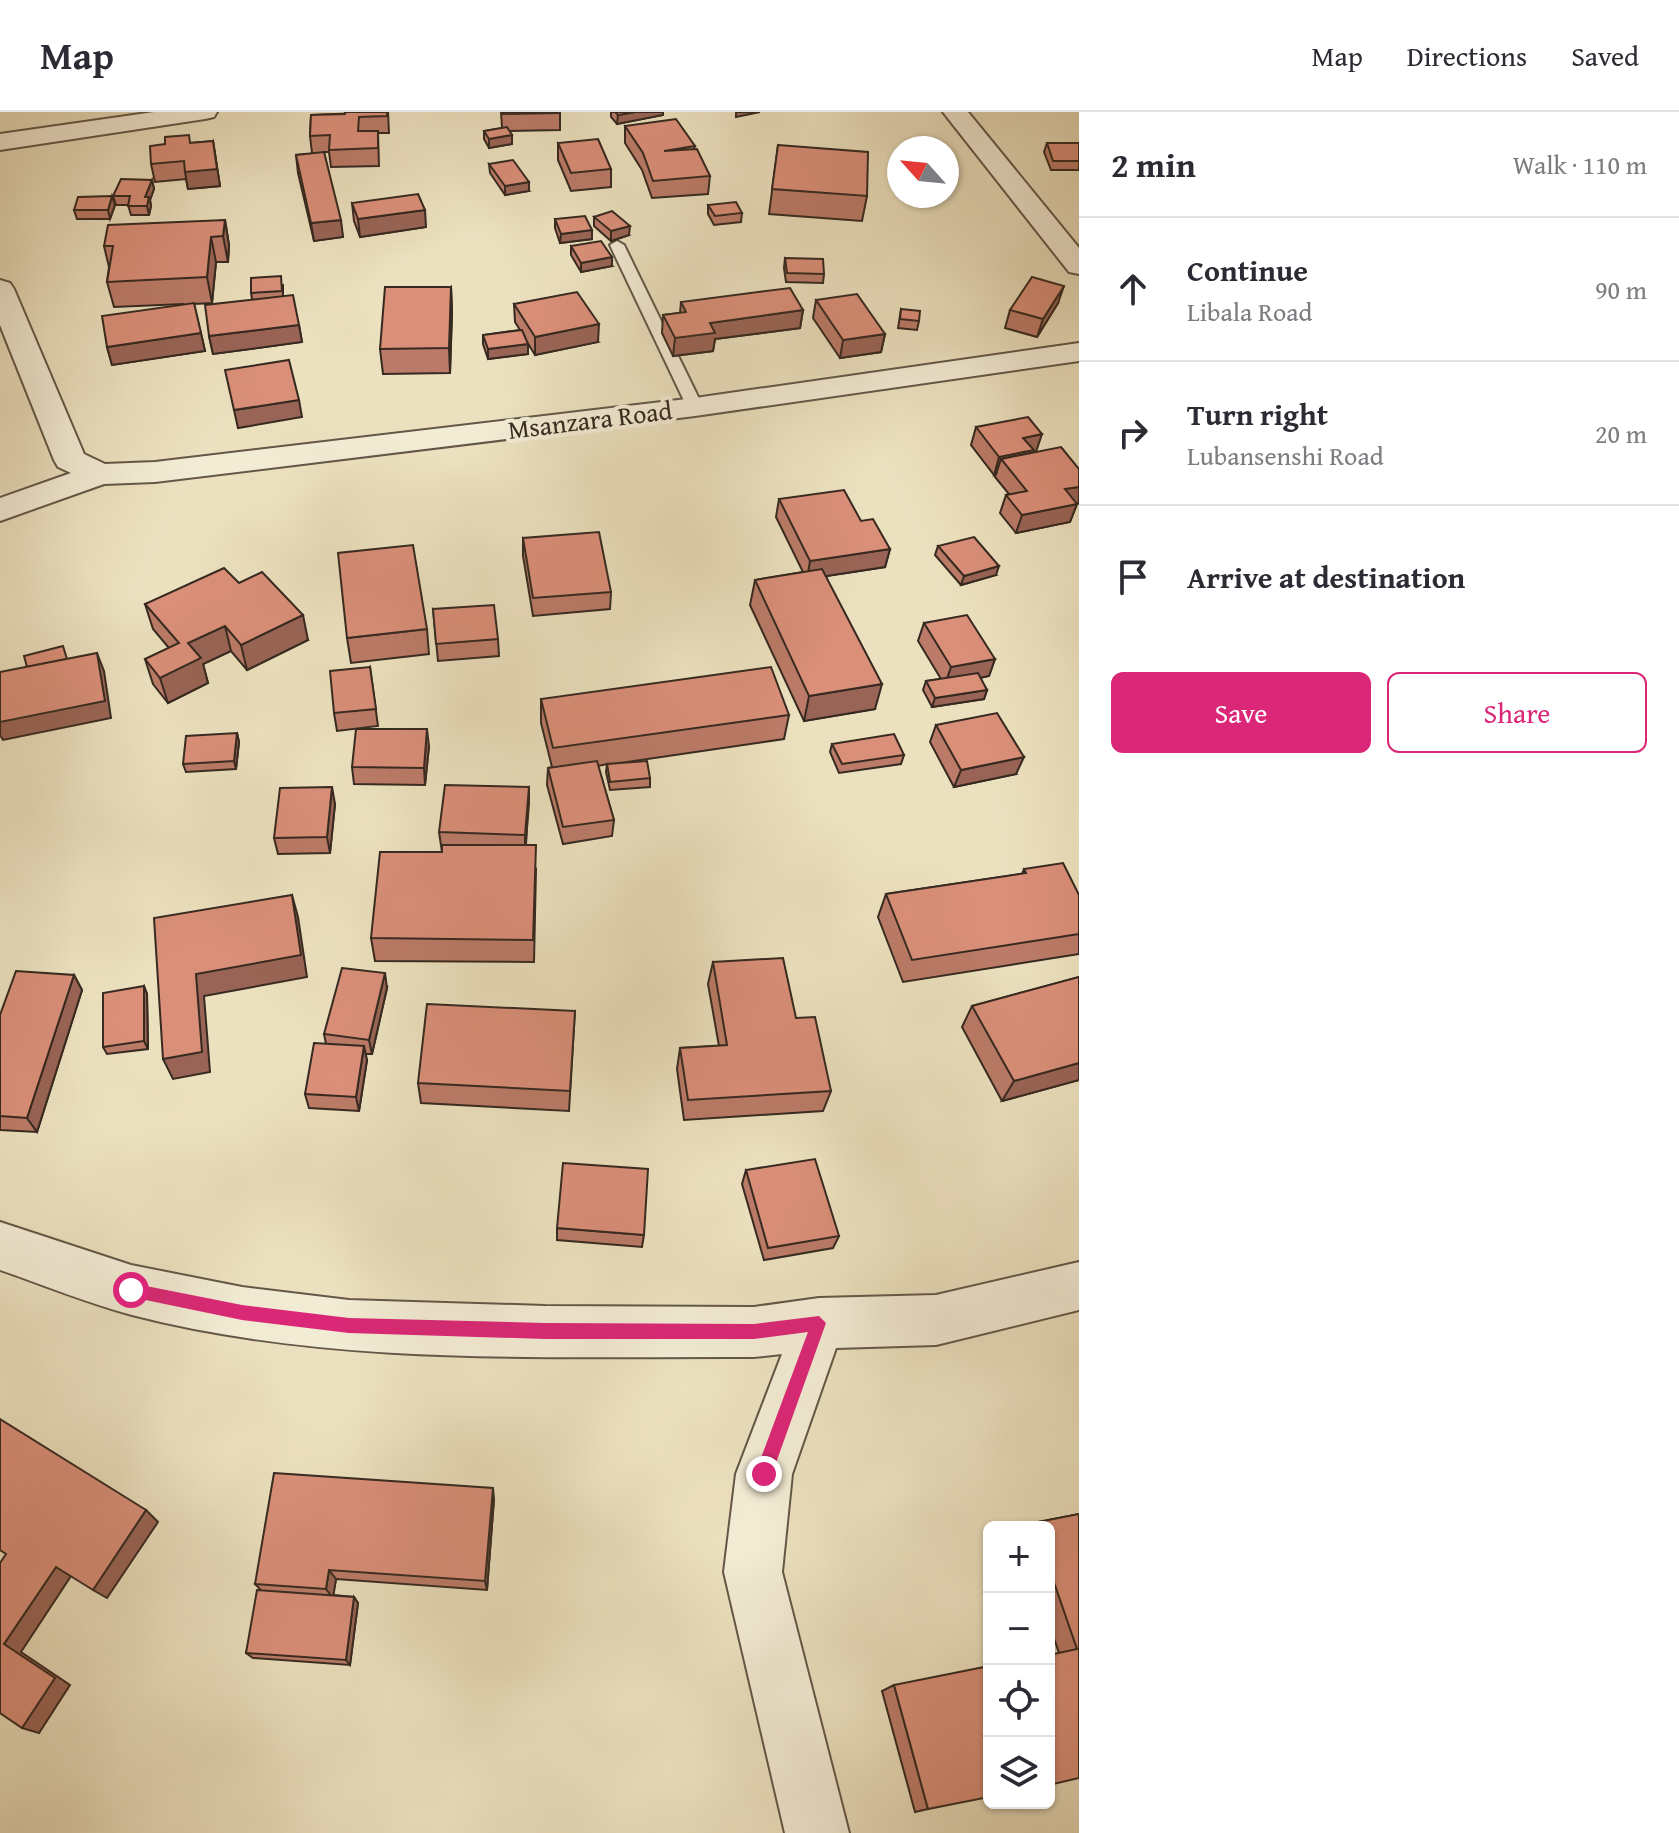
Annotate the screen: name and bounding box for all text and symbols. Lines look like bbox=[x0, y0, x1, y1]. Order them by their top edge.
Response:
text: Map bbox=[40, 27, 114, 83]
text: Map bbox=[1311, 35, 1363, 76]
text: Directions bbox=[1407, 35, 1527, 76]
text: Saved bbox=[1571, 35, 1639, 76]
north arrow bbox=[887, 136, 959, 208]
text: 2 min bbox=[1111, 140, 1196, 189]
text: Walk · 110 m bbox=[1513, 145, 1647, 184]
text: Continue bbox=[1187, 248, 1308, 292]
icon: ahead bbox=[1111, 267, 1155, 311]
text: 90 m bbox=[1595, 270, 1647, 309]
text: Libala Road bbox=[1187, 292, 1312, 331]
street label: Msanzara Road bbox=[506, 390, 674, 449]
text: Turn right bbox=[1187, 392, 1328, 436]
icon: right bbox=[1111, 411, 1155, 455]
text: 20 m bbox=[1595, 414, 1647, 453]
text: Lubansenshi Road bbox=[1187, 436, 1384, 475]
icon: arrive bbox=[1111, 555, 1155, 599]
text: Arrive at destination bbox=[1187, 555, 1465, 599]
button: Save bbox=[1111, 672, 1371, 753]
button: Share bbox=[1387, 672, 1647, 753]
route start bbox=[113, 1272, 149, 1308]
route end bbox=[746, 1456, 782, 1492]
map controls bbox=[983, 1521, 1055, 1809]
button: + bbox=[983, 1521, 1055, 1593]
button: − bbox=[983, 1593, 1055, 1665]
button: locate bbox=[983, 1665, 1055, 1737]
button: layers bbox=[983, 1737, 1055, 1809]

